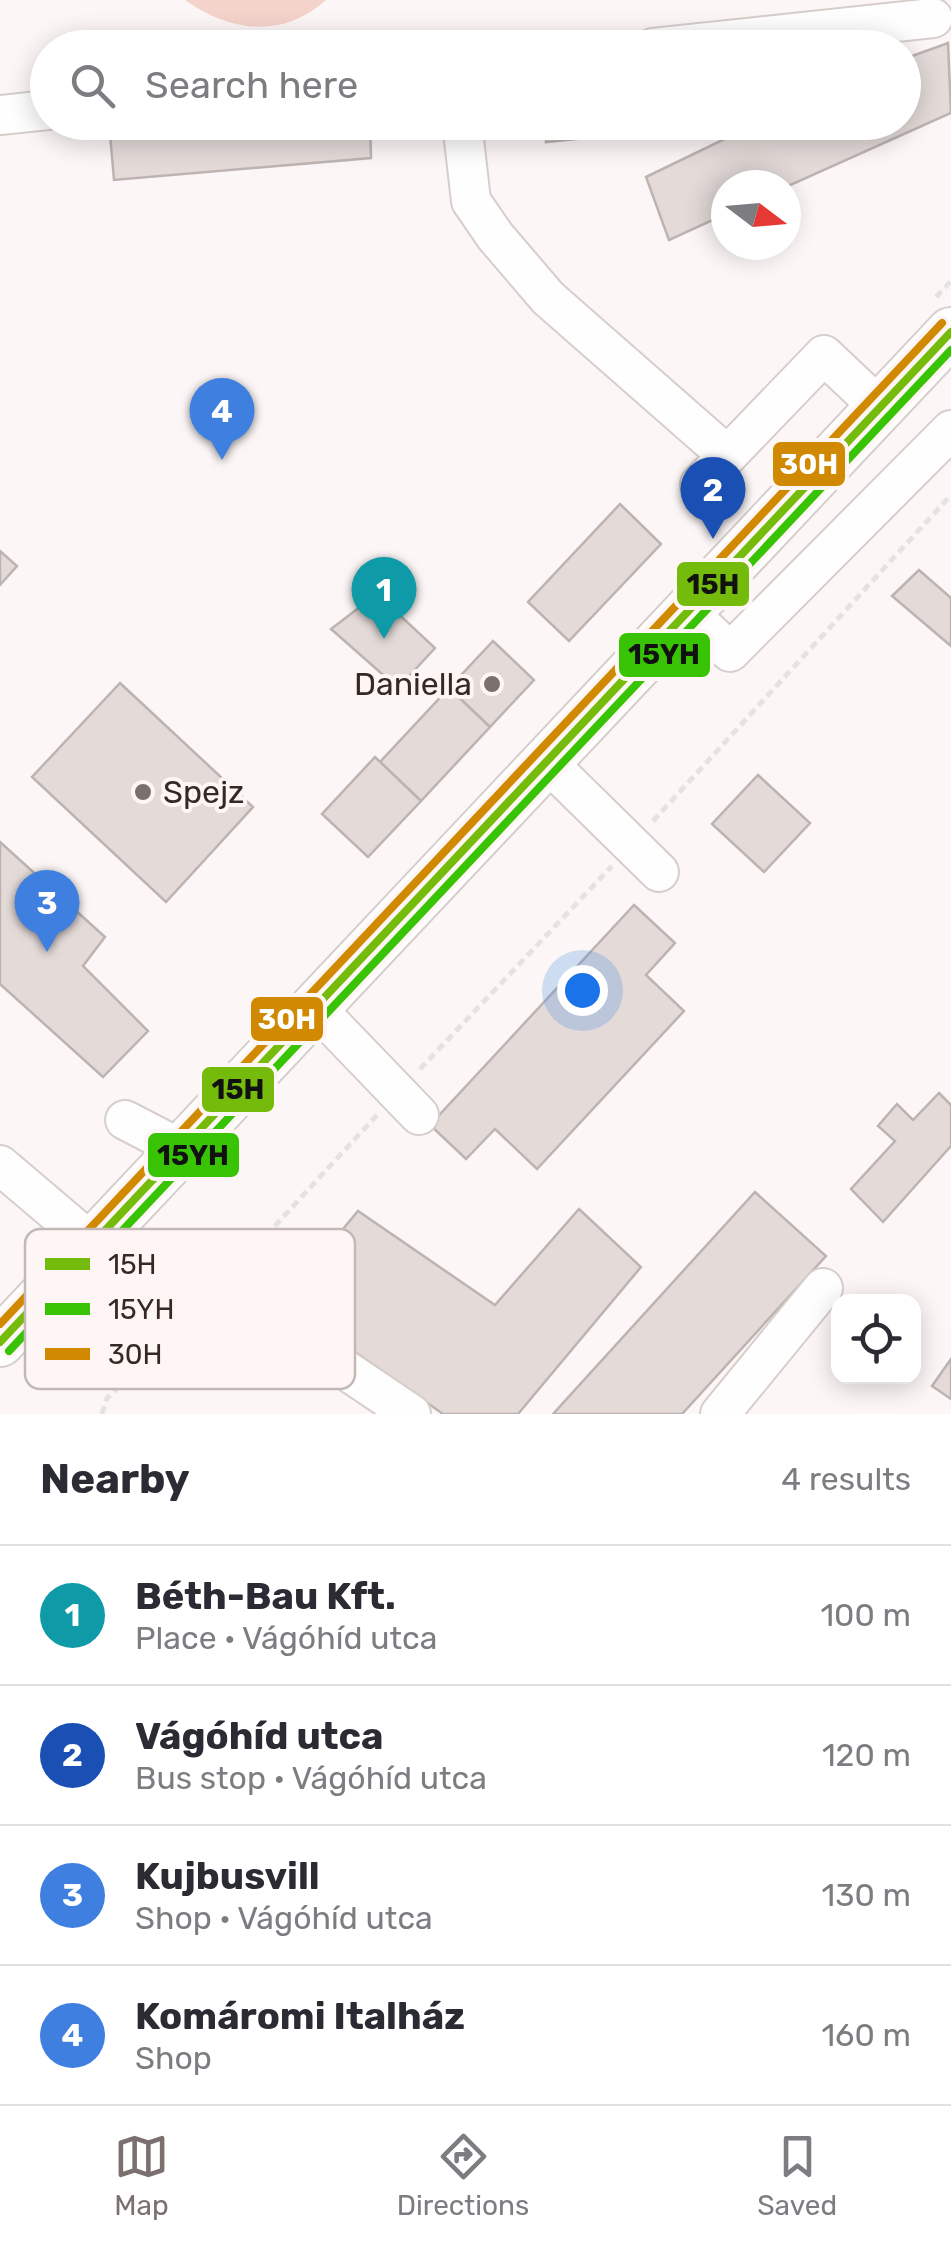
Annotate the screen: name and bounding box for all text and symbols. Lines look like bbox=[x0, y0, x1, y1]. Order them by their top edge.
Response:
search box bbox=[30, 30, 921, 140]
icon: search bbox=[65, 58, 120, 113]
text: Search here bbox=[145, 62, 358, 108]
north arrow bbox=[711, 170, 801, 260]
pin: 4 bbox=[190, 378, 254, 460]
line badge: 30H bbox=[771, 440, 847, 488]
text: 30H bbox=[780, 448, 838, 481]
pin: 2 bbox=[680, 456, 746, 539]
pin: 1 bbox=[352, 556, 416, 639]
line badge: 15H bbox=[675, 560, 751, 608]
text: 15H bbox=[687, 568, 739, 601]
line badge: 15YH bbox=[617, 631, 712, 679]
text: 15YH bbox=[628, 638, 700, 671]
place label: Daniella bbox=[354, 665, 472, 703]
marker: Daniella bbox=[481, 673, 503, 695]
place label: Spejz bbox=[163, 773, 244, 811]
marker: Spejz bbox=[132, 781, 154, 803]
pin: 3 bbox=[15, 870, 80, 952]
your location bbox=[557, 965, 608, 1016]
line badge: 30H bbox=[249, 995, 325, 1043]
text: 30H bbox=[258, 1003, 316, 1036]
line badge: 15H bbox=[200, 1065, 276, 1114]
text: 15H bbox=[212, 1073, 264, 1106]
line badge: 15YH bbox=[146, 1131, 241, 1179]
text: 15YH bbox=[157, 1139, 229, 1172]
legend bbox=[25, 1229, 355, 1389]
text: 15H bbox=[108, 1248, 157, 1281]
text: 15YH bbox=[108, 1293, 174, 1326]
map controls bbox=[831, 1294, 921, 1384]
button: locate bbox=[831, 1294, 921, 1384]
text: 30H bbox=[108, 1338, 163, 1371]
text: Nearby bbox=[40, 1454, 190, 1504]
text: 4 results bbox=[781, 1460, 911, 1498]
text: Béth-Bau Kft. bbox=[135, 1573, 396, 1619]
text: 1 bbox=[65, 1596, 80, 1634]
text: 100 m bbox=[820, 1596, 911, 1634]
text: Place · Vágóhíd utca bbox=[135, 1619, 437, 1657]
text: Vágóhíd utca bbox=[135, 1713, 383, 1759]
text: 2 bbox=[62, 1736, 83, 1774]
text: 120 m bbox=[822, 1736, 911, 1774]
text: Bus stop · Vágóhíd utca bbox=[135, 1759, 487, 1797]
text: Kujbusvill bbox=[135, 1853, 320, 1899]
text: 3 bbox=[62, 1876, 83, 1914]
text: 130 m bbox=[821, 1876, 911, 1914]
text: Shop · Vágóhíd utca bbox=[135, 1899, 433, 1937]
text: Komáromi Italház bbox=[135, 1993, 465, 2039]
text: 4 bbox=[62, 2016, 83, 2054]
text: 160 m bbox=[821, 2016, 911, 2054]
text: Shop bbox=[135, 2039, 212, 2077]
tab: Map bbox=[114, 2129, 169, 2222]
tab: Directions bbox=[397, 2129, 529, 2222]
tab: Saved bbox=[757, 2129, 837, 2222]

